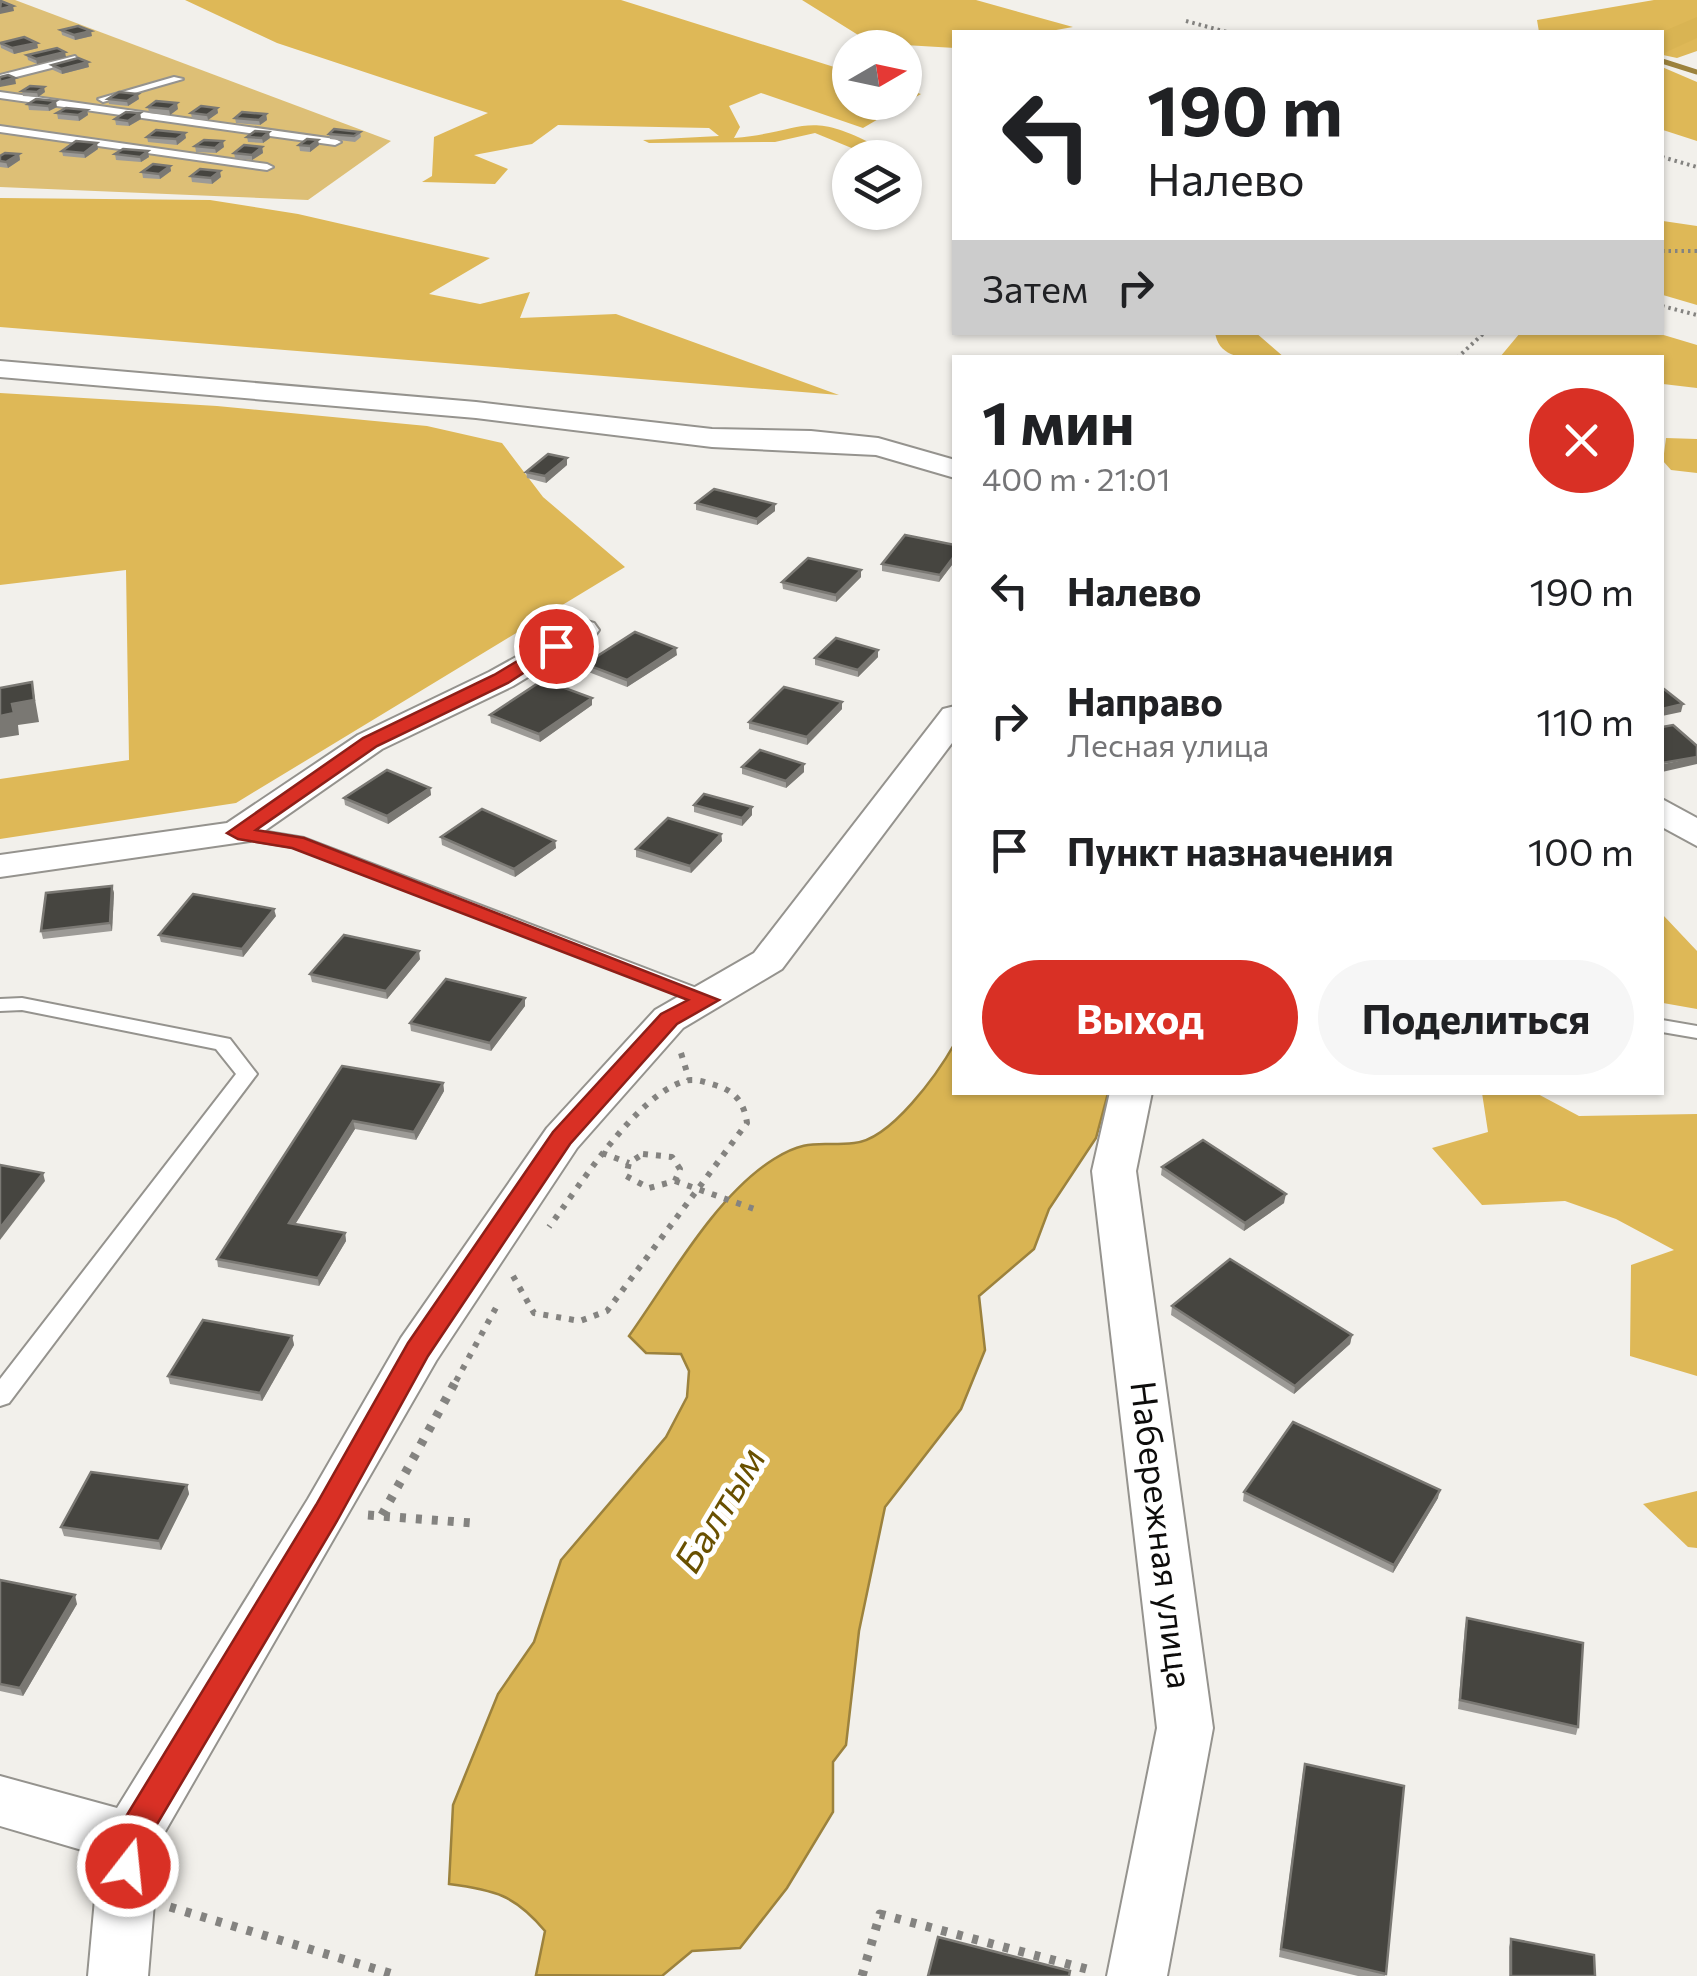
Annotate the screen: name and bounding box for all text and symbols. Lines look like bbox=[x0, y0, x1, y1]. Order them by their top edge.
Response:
north arrow bbox=[832, 30, 922, 120]
map controls bbox=[832, 30, 922, 230]
text: 190 m bbox=[1147, 65, 1343, 150]
icon: left bbox=[982, 70, 1112, 200]
button: layers bbox=[832, 140, 922, 230]
text: Налево bbox=[1147, 150, 1305, 205]
icon: right bbox=[1108, 260, 1163, 315]
text: Затем bbox=[982, 264, 1088, 311]
text: 1 мин bbox=[982, 384, 1135, 457]
button: close bbox=[1529, 388, 1634, 493]
text: 400 m · 21:01 bbox=[982, 458, 1170, 498]
icon: left bbox=[982, 563, 1037, 618]
text: Налево bbox=[1067, 567, 1201, 614]
text: 190 m bbox=[1529, 567, 1634, 614]
pin bbox=[514, 604, 599, 689]
icon: arrive bbox=[529, 619, 584, 674]
text: Направо bbox=[1067, 677, 1223, 724]
icon: right bbox=[982, 693, 1037, 748]
text: 110 m bbox=[1536, 697, 1634, 744]
text: Лесная улица bbox=[1067, 724, 1269, 764]
icon: arrive bbox=[982, 823, 1037, 878]
text: Пункт назначения bbox=[1067, 827, 1394, 874]
text: 100 m bbox=[1528, 827, 1634, 874]
button: Выход bbox=[982, 960, 1298, 1075]
button: Поделиться bbox=[1318, 960, 1634, 1075]
street label: Набережная улица bbox=[1123, 1378, 1204, 1691]
water label: Балтым bbox=[662, 1437, 774, 1580]
position arrow bbox=[76, 1814, 180, 1918]

